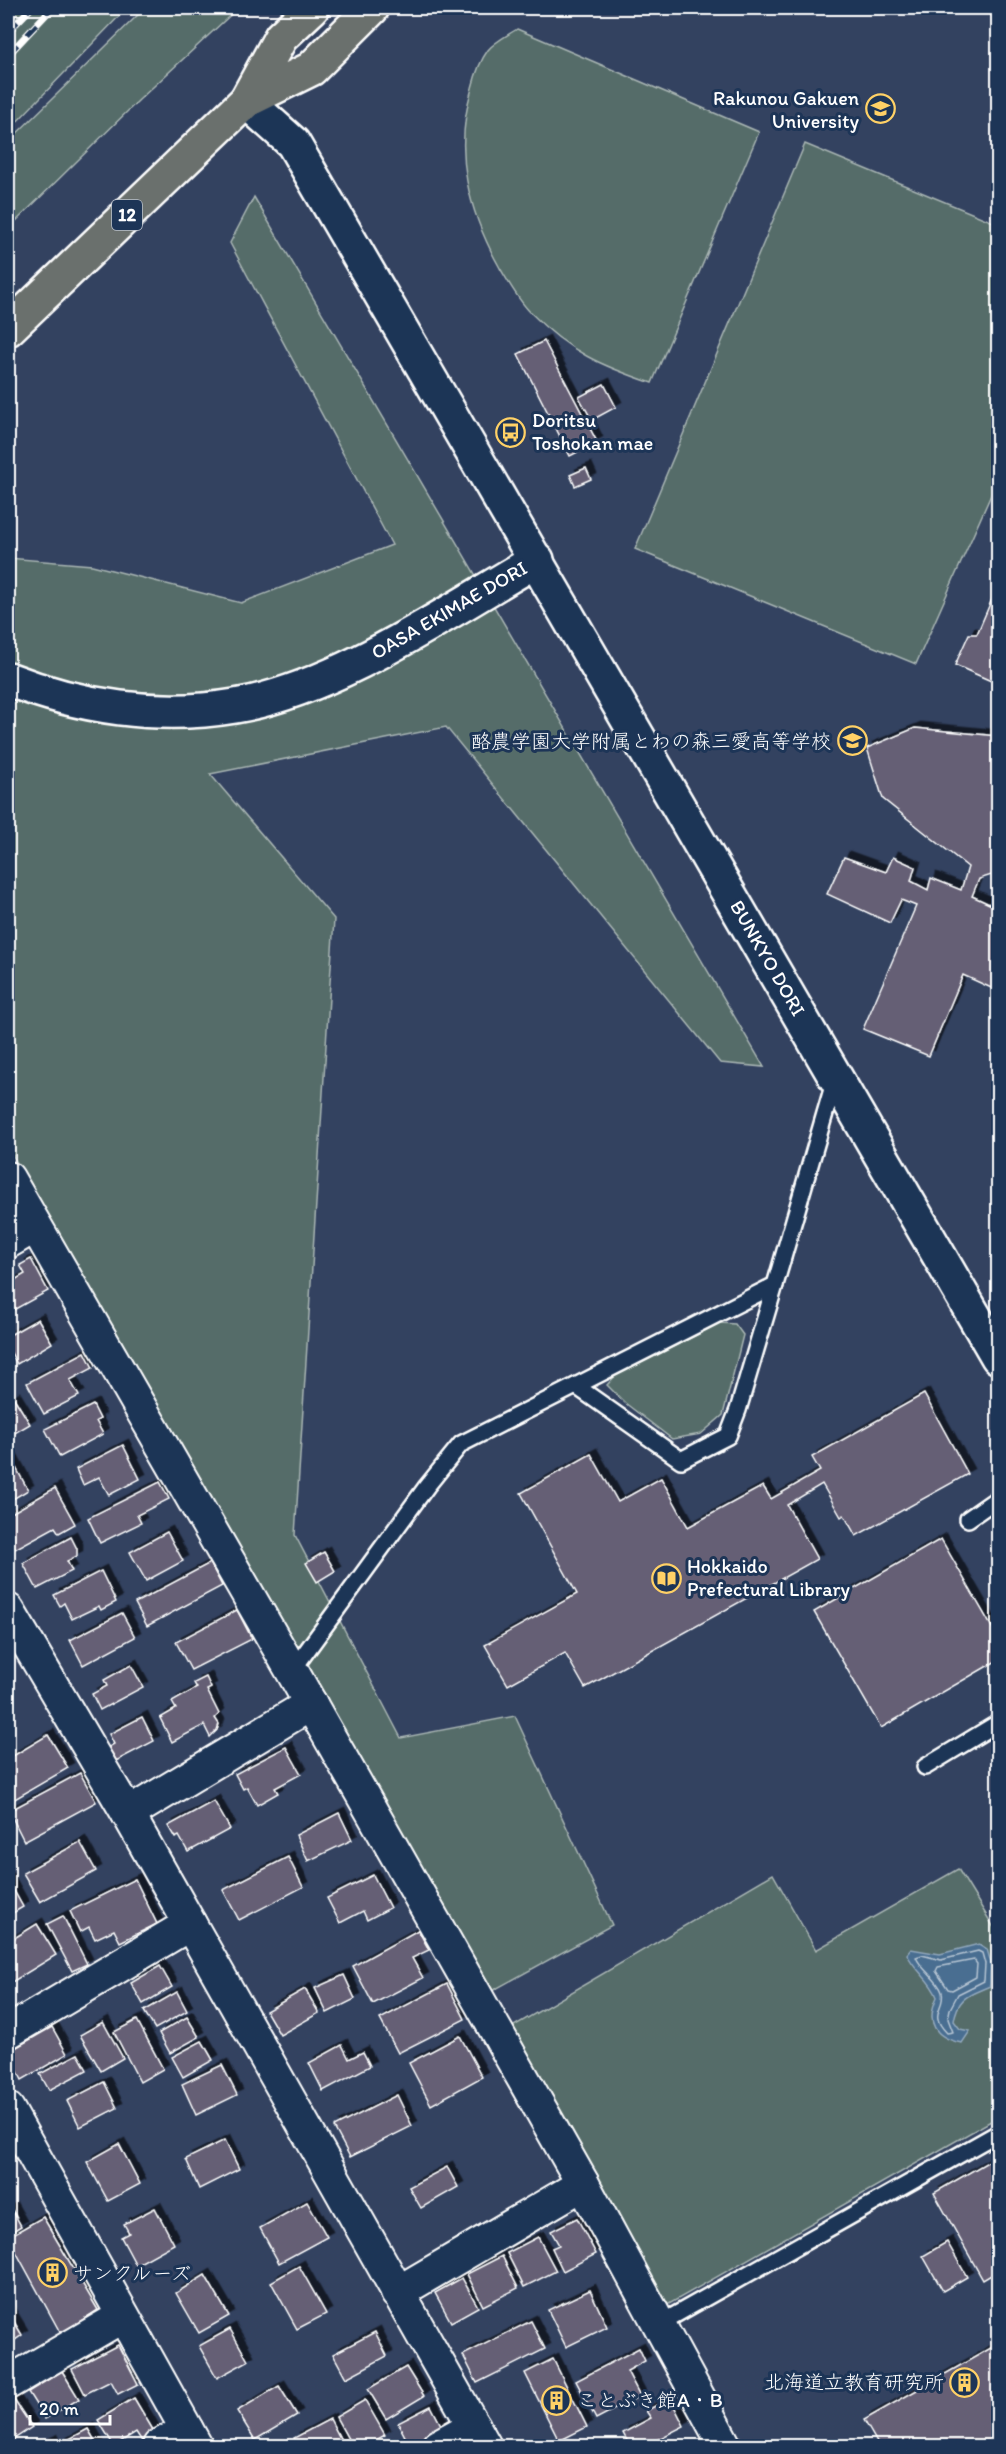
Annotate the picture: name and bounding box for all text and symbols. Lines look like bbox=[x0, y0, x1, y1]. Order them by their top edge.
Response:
place label: Rakunou Gakuen University bbox=[713, 86, 860, 133]
school or university icon: Rakunou Gakuen University bbox=[864, 93, 896, 125]
road number: 12 bbox=[112, 200, 142, 230]
place label: Doritsu Toshokan mae bbox=[532, 408, 653, 455]
bus stop icon: Doritsu Toshokan mae bbox=[495, 416, 527, 448]
street label: OASA EKIMAE DORI bbox=[367, 556, 531, 664]
school or university icon: 酪農学園大学附属とわの森三愛高等学校 bbox=[836, 725, 868, 757]
place label: 酪農学園大学附属とわの森三愛高等学校 bbox=[471, 729, 831, 753]
street label: BUNKYO DORI bbox=[725, 896, 811, 1020]
place label: Hokkaido Prefectural Library bbox=[687, 1554, 851, 1601]
library icon: Hokkaido Prefectural Library bbox=[650, 1562, 682, 1594]
building icon: サンクルーズ bbox=[36, 2257, 68, 2289]
place label: サンクルーズ bbox=[73, 2261, 191, 2285]
building icon: 北海道立教育研究所 bbox=[949, 2366, 981, 2398]
place label: 北海道立教育研究所 bbox=[764, 2370, 944, 2394]
building icon: ことぶき館A・B bbox=[540, 2384, 572, 2416]
scale bar bbox=[30, 2388, 110, 2426]
place label: ことぶき館A・B bbox=[577, 2388, 723, 2412]
text: 20 m bbox=[39, 2398, 79, 2420]

